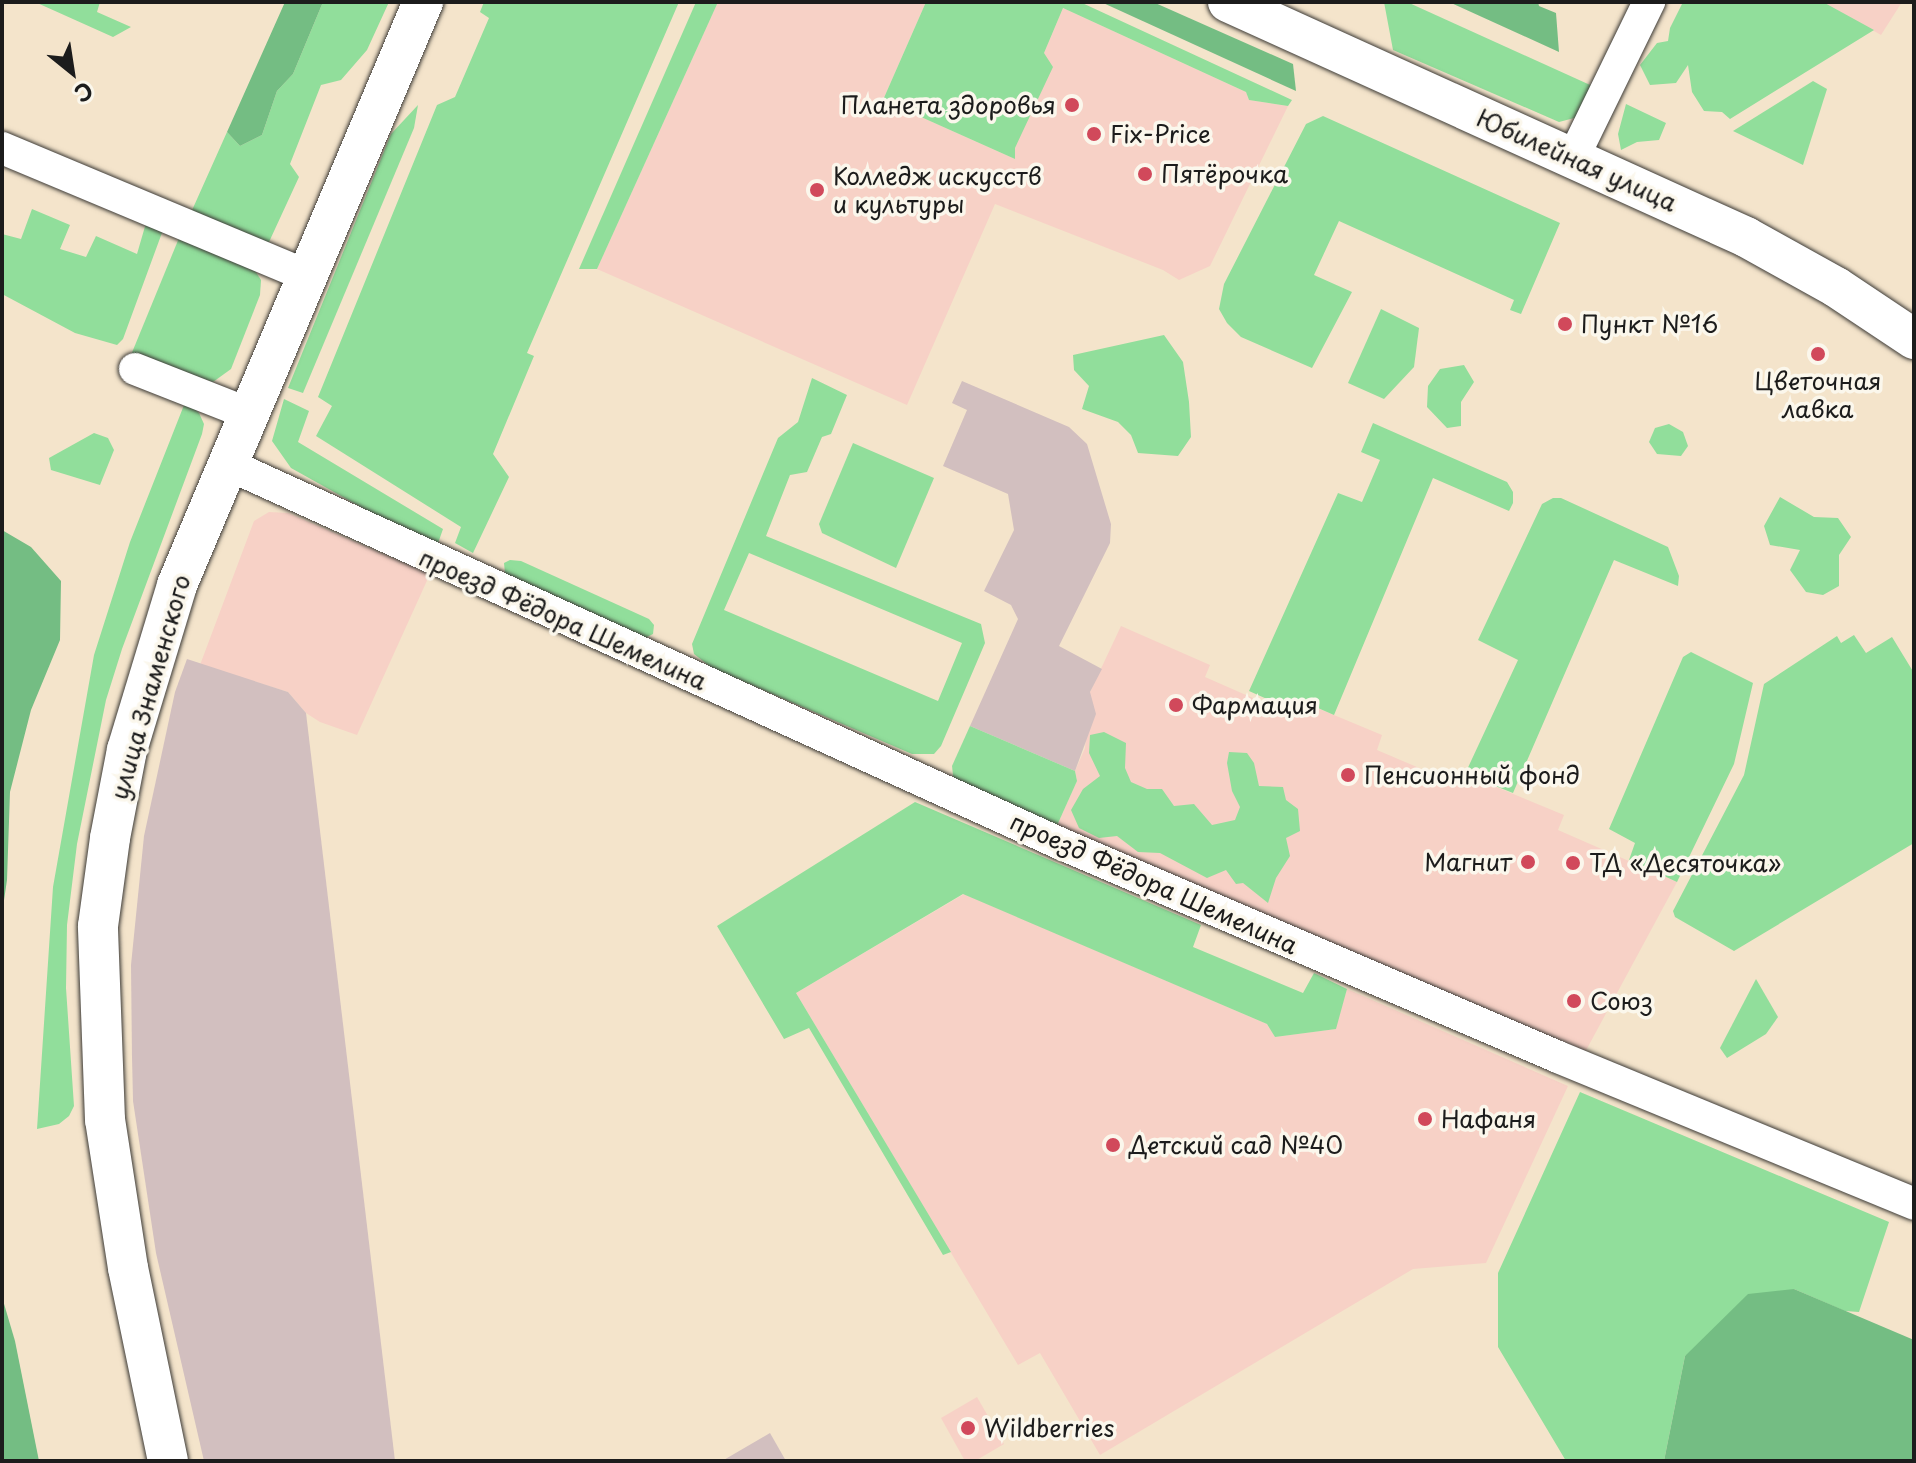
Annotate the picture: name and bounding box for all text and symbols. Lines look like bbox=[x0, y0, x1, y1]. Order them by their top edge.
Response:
north arrow bbox=[32, 32, 112, 112]
text: С bbox=[69, 75, 100, 112]
place label: Планета здоровья bbox=[841, 91, 1056, 119]
marker: Планета здоровья bbox=[1063, 96, 1081, 114]
street label: Юбилейная улица bbox=[1472, 103, 1682, 217]
place label: Fix-Price bbox=[1110, 120, 1211, 148]
marker: Fix-Price bbox=[1085, 125, 1103, 143]
place label: Пятёрочка bbox=[1161, 160, 1288, 188]
place label: Колледж искусств и культуры bbox=[833, 162, 1043, 218]
marker: Пятёрочка bbox=[1136, 165, 1154, 183]
marker: Колледж искусств и культуры bbox=[808, 181, 826, 199]
place label: Пункт №16 bbox=[1581, 310, 1718, 338]
marker: Пункт №16 bbox=[1556, 315, 1574, 333]
marker: Цветочная лавка bbox=[1809, 345, 1827, 363]
place label: Цветочная лавка bbox=[1755, 367, 1881, 423]
street label: проезд Фёдора Шемелина bbox=[415, 542, 711, 696]
street label: улица Знаменского bbox=[104, 571, 196, 803]
place label: Фармация bbox=[1192, 691, 1318, 719]
marker: Фармация bbox=[1167, 696, 1185, 714]
place label: Пенсионный фонд bbox=[1364, 761, 1580, 789]
marker: Пенсионный фонд bbox=[1339, 766, 1357, 784]
street label: проезд Фёдора Шемелина bbox=[1006, 806, 1302, 960]
place label: Магнит bbox=[1424, 848, 1512, 876]
place label: ТД «Десяточка» bbox=[1589, 849, 1782, 877]
marker: Магнит bbox=[1519, 853, 1537, 871]
marker: ТД «Десяточка» bbox=[1564, 854, 1582, 872]
place label: Союз bbox=[1590, 987, 1653, 1015]
marker: Союз bbox=[1565, 992, 1583, 1010]
place label: Нафаня bbox=[1441, 1105, 1536, 1133]
marker: Нафаня bbox=[1416, 1110, 1434, 1128]
place label: Детский сад №40 bbox=[1129, 1131, 1345, 1159]
marker: Детский сад №40 bbox=[1104, 1136, 1122, 1154]
place label: Wildberries bbox=[984, 1414, 1114, 1442]
marker: Wildberries bbox=[959, 1419, 977, 1437]

